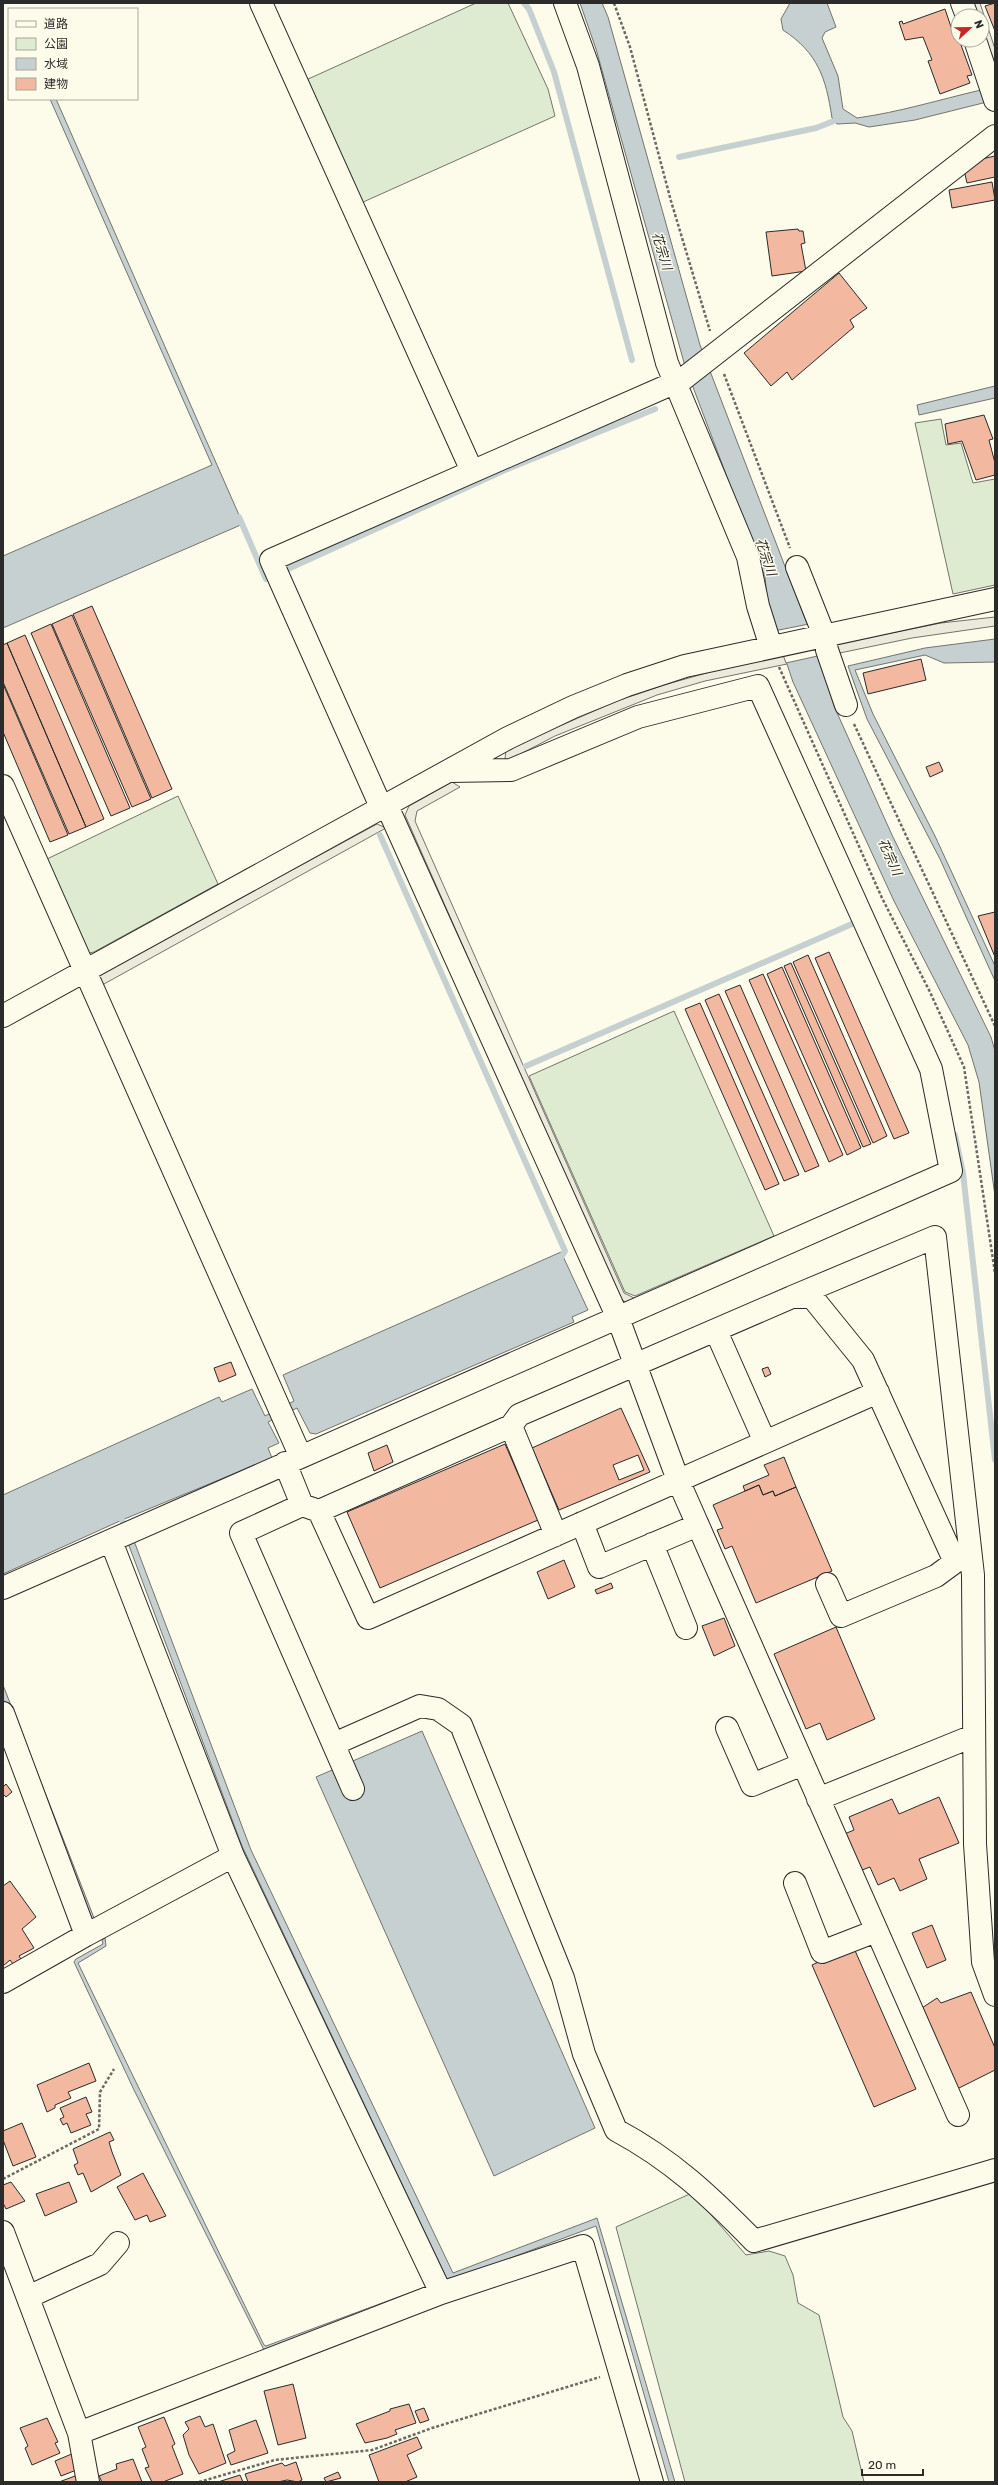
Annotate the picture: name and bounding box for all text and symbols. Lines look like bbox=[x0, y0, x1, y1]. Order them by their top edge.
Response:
legend bbox=[8, 8, 138, 100]
north arrow bbox=[950, 8, 990, 48]
text: 道路 bbox=[44, 17, 68, 31]
text: N bbox=[971, 18, 986, 31]
text: 公園 bbox=[44, 37, 68, 51]
text: 水域 bbox=[44, 57, 68, 71]
text: 建物 bbox=[44, 77, 68, 91]
water label: 花宗川 bbox=[649, 230, 675, 274]
water label: 花宗川 bbox=[753, 536, 780, 580]
water label: 花宗川 bbox=[875, 836, 906, 880]
scale bar bbox=[862, 2451, 923, 2477]
text: 20 m bbox=[868, 2458, 896, 2472]

